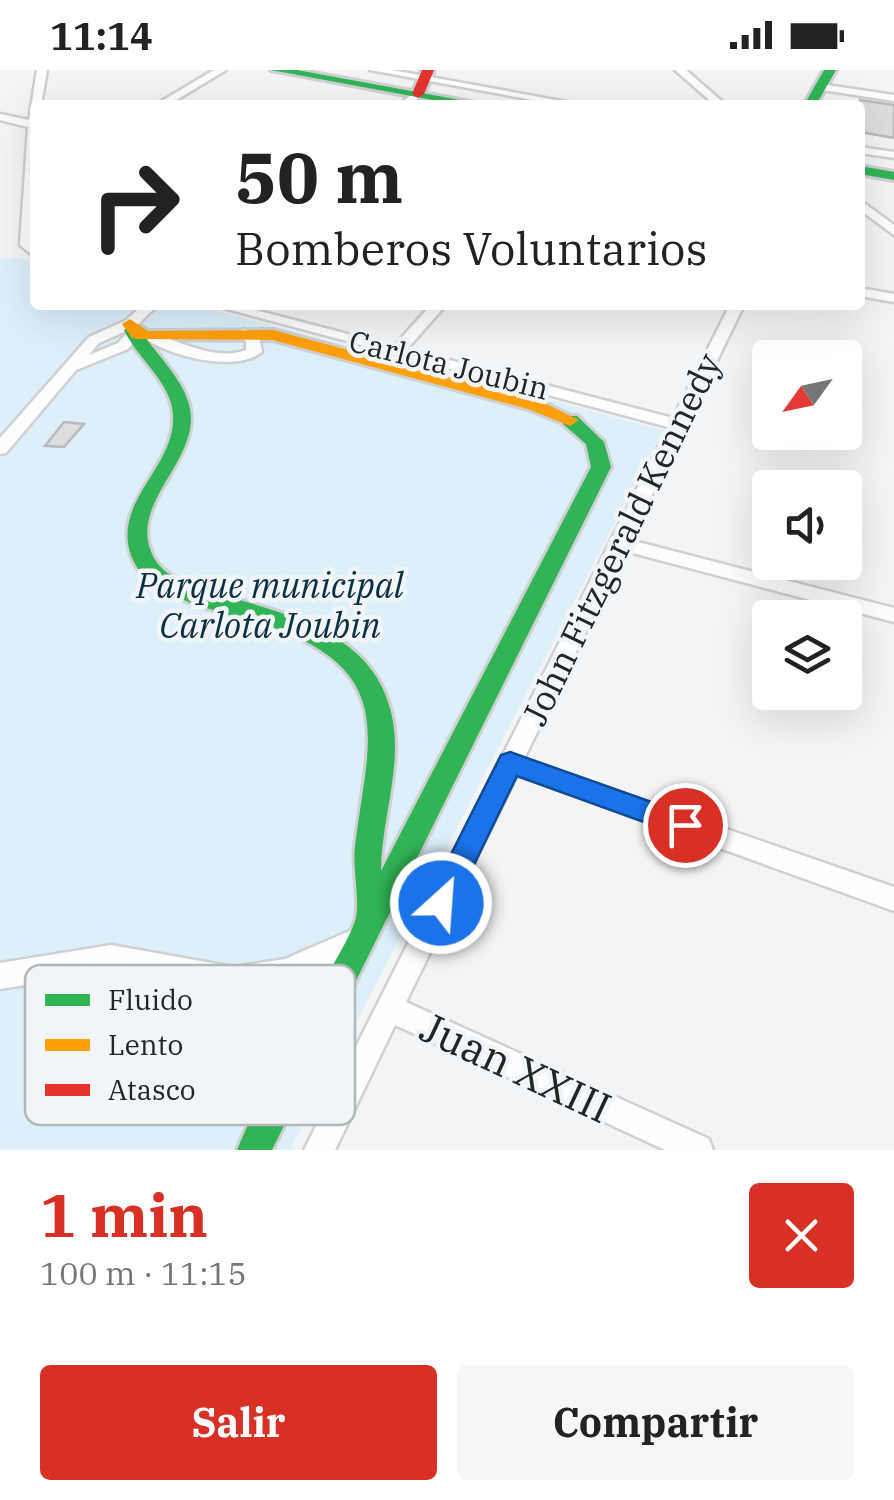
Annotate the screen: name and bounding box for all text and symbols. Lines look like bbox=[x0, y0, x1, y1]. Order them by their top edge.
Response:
text: 11:14 bbox=[50, 11, 153, 60]
text: 50 m bbox=[235, 131, 403, 222]
icon: right bbox=[70, 140, 200, 270]
text: Bomberos Voluntarios bbox=[235, 219, 707, 277]
street label: Carlota Joubin bbox=[345, 320, 553, 408]
north arrow bbox=[752, 340, 862, 450]
map controls bbox=[752, 340, 862, 710]
street label: John Fitzgerald Kennedy bbox=[511, 345, 731, 733]
button: sound bbox=[752, 470, 862, 580]
park label: Parque municipal Carlota Joubin bbox=[135, 562, 405, 648]
button: layers bbox=[752, 600, 862, 710]
pin bbox=[643, 783, 728, 868]
icon: arrive bbox=[658, 798, 713, 853]
position arrow bbox=[389, 851, 493, 955]
legend bbox=[25, 965, 355, 1125]
text: Fluido bbox=[108, 981, 193, 1018]
street label: Juan XXIII bbox=[412, 999, 620, 1135]
text: Lento bbox=[108, 1026, 183, 1063]
text: Atasco bbox=[108, 1071, 196, 1108]
text: 1 min bbox=[40, 1175, 208, 1254]
button: close bbox=[749, 1183, 854, 1288]
text: 100 m · 11:15 bbox=[40, 1252, 247, 1294]
button: Salir bbox=[40, 1365, 437, 1480]
button: Compartir bbox=[457, 1365, 854, 1480]

